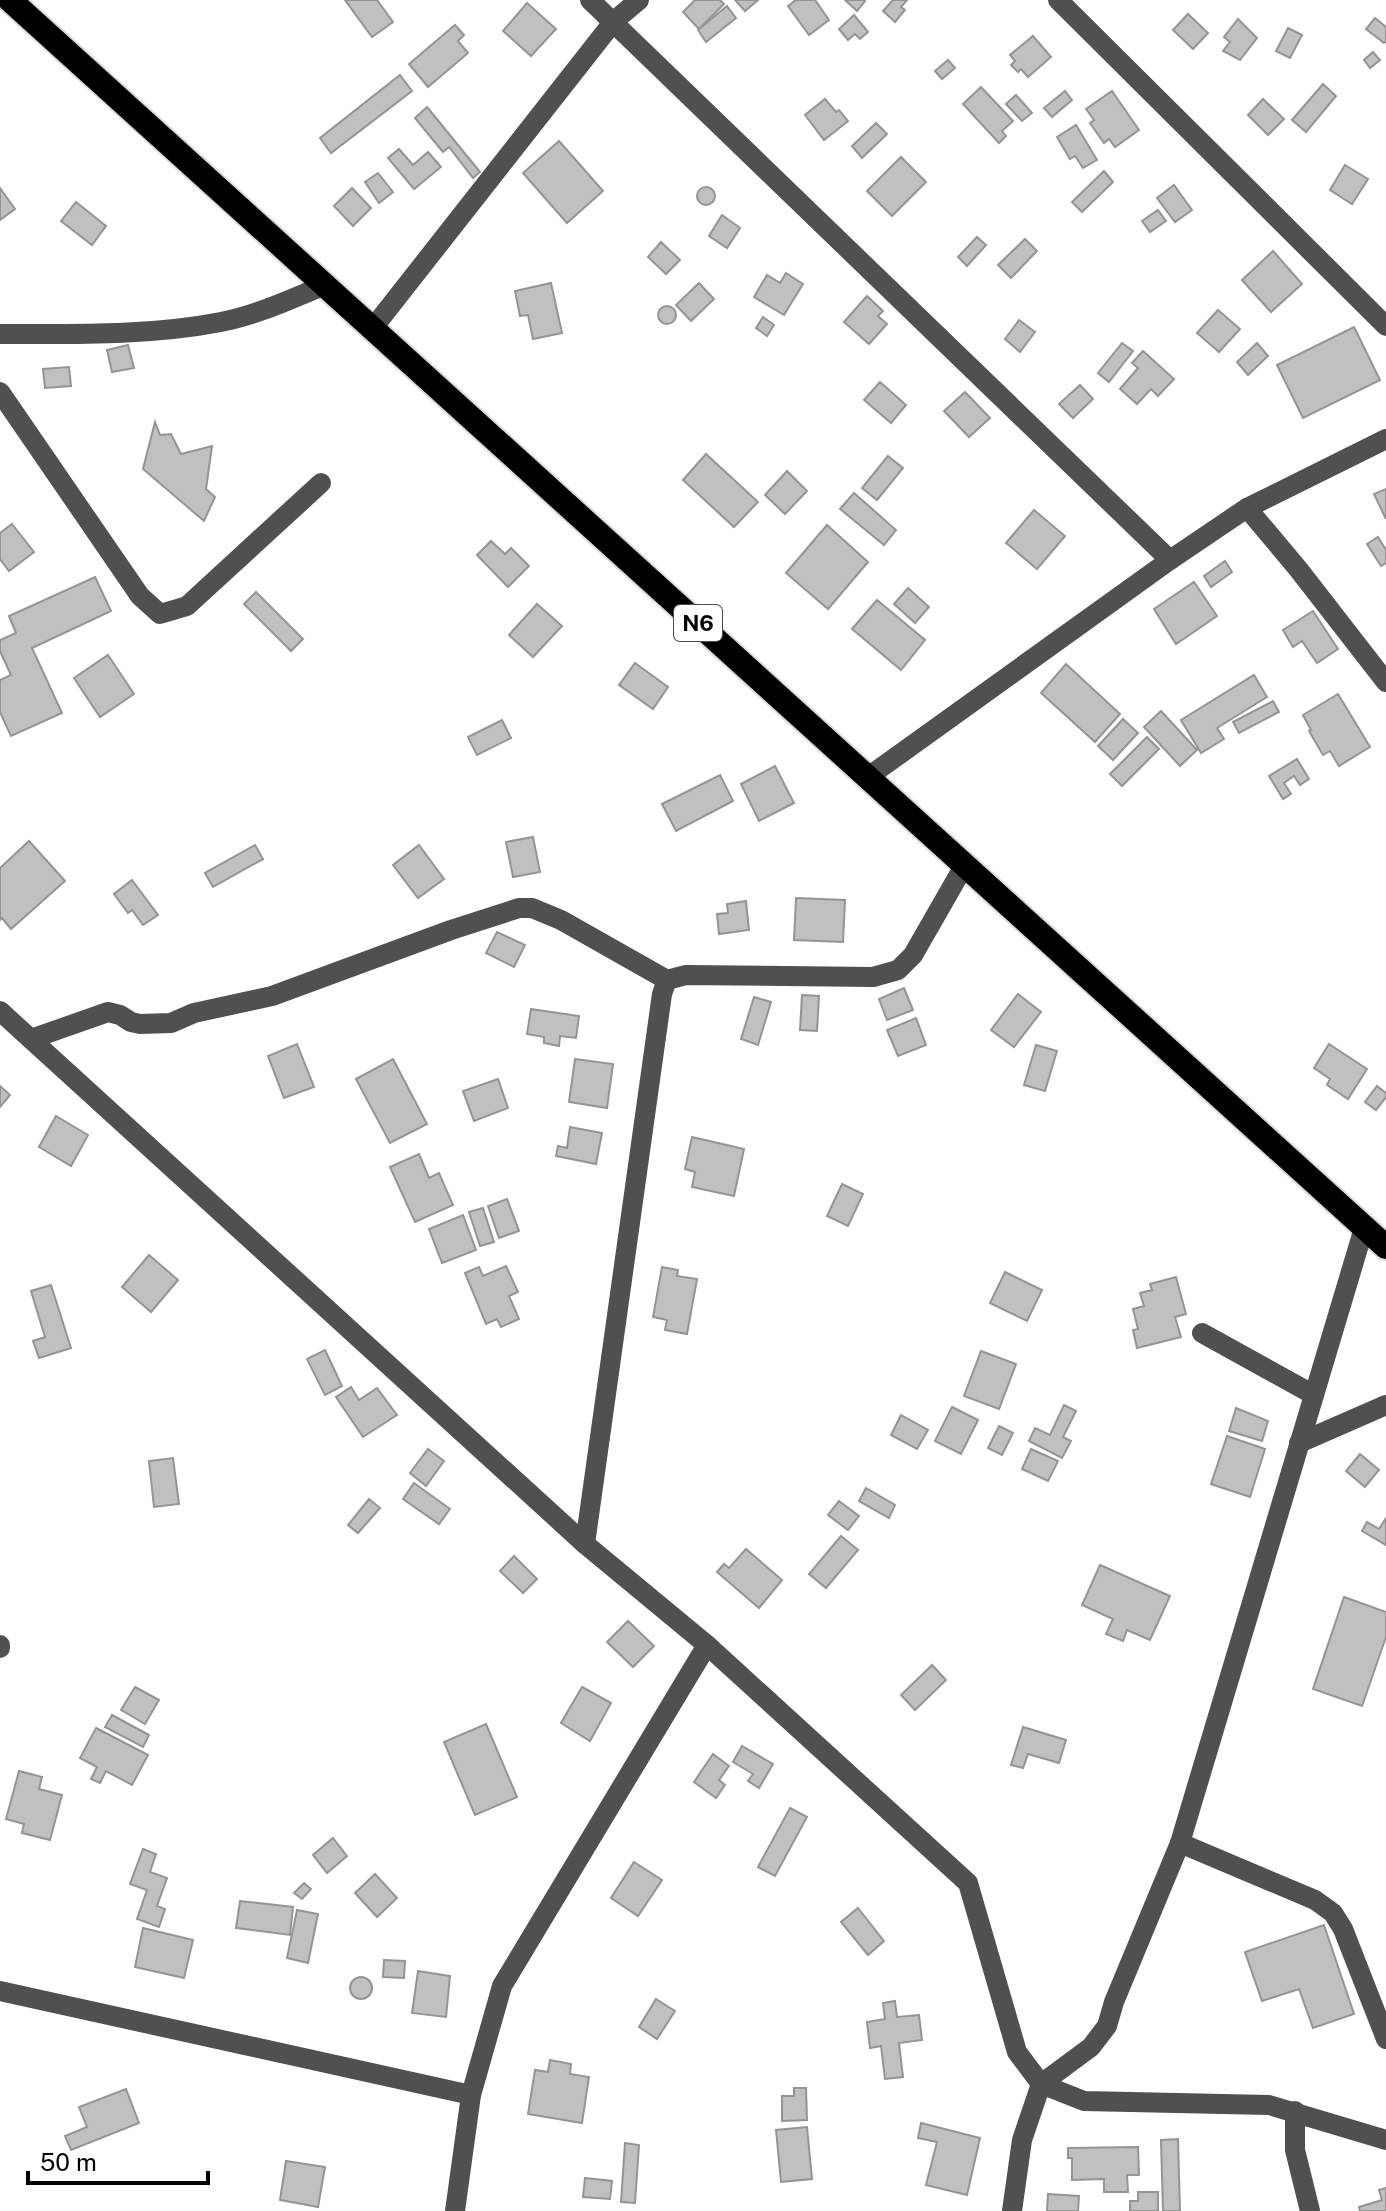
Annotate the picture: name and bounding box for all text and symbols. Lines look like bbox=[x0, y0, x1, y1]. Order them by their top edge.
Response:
road number: N6 bbox=[674, 605, 722, 641]
scale bar bbox=[28, 2135, 208, 2185]
text: 50 m bbox=[40, 2148, 97, 2176]

